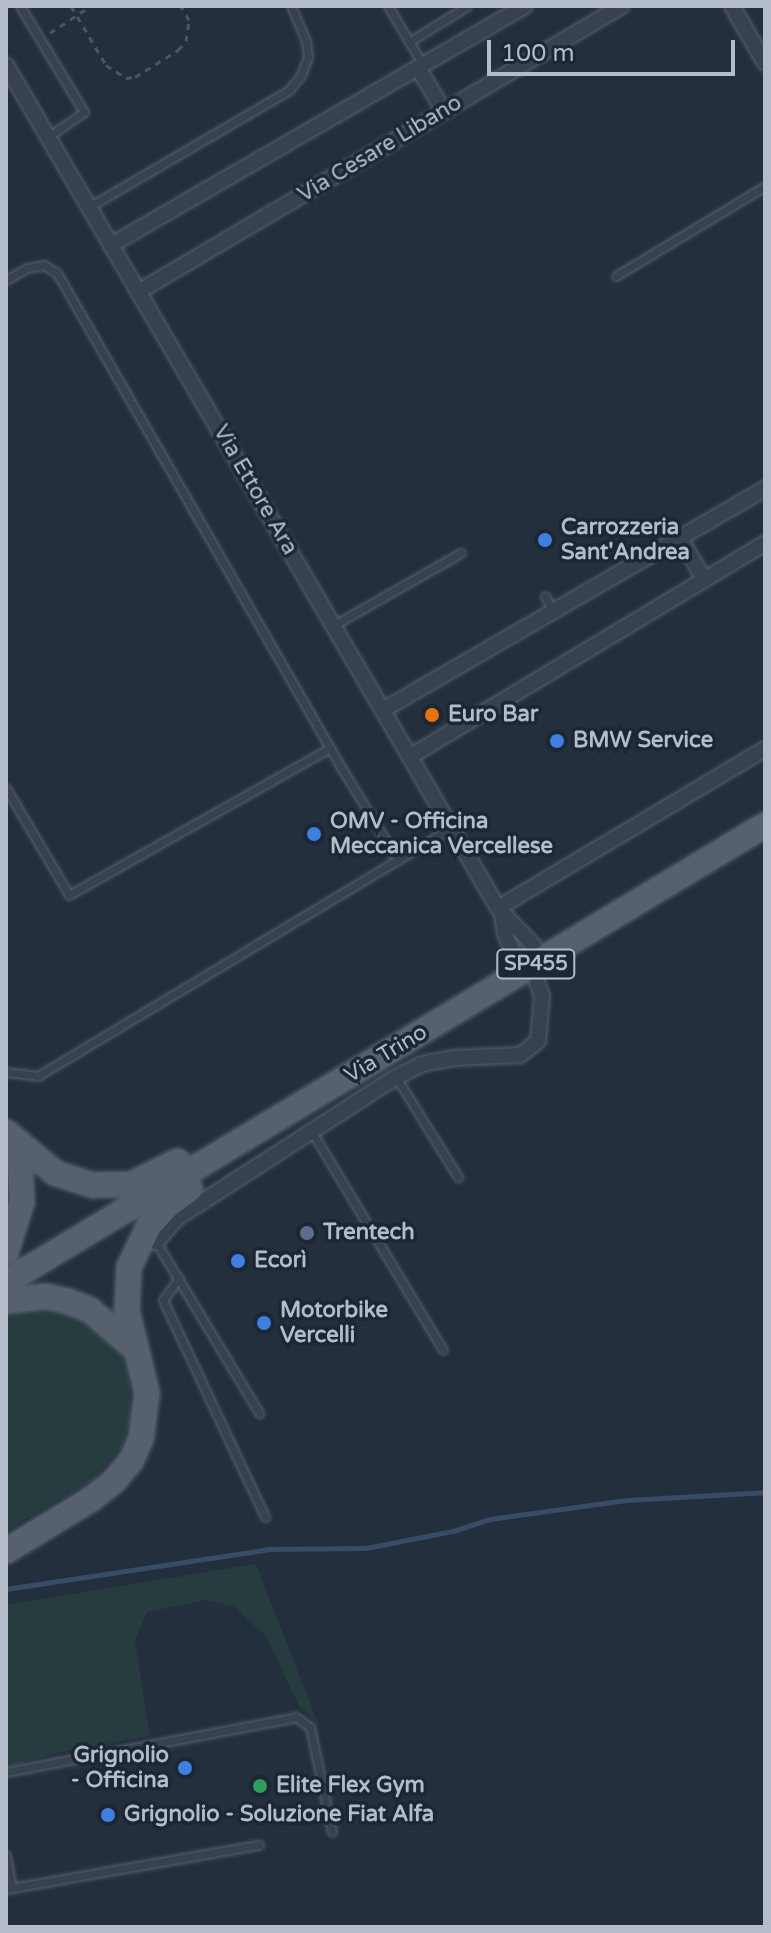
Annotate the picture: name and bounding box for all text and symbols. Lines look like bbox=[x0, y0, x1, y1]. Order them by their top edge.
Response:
scale bar bbox=[491, 24, 739, 74]
text: 100 m bbox=[501, 39, 575, 68]
street label: Via Cesare Libano bbox=[293, 90, 467, 208]
street label: Via Ettore Ara bbox=[207, 420, 303, 560]
place label: Carrozzeria Sant'Andrea bbox=[561, 514, 690, 566]
marker: Carrozzeria Sant'Andrea bbox=[536, 531, 554, 549]
place label: Euro Bar bbox=[448, 702, 538, 728]
marker: Euro Bar bbox=[423, 706, 441, 724]
place label: BMW Service bbox=[573, 728, 713, 754]
marker: BMW Service bbox=[548, 732, 566, 750]
place label: OMV - Officina Meccanica Vercellese bbox=[330, 808, 553, 860]
marker: OMV - Officina Meccanica Vercellese bbox=[305, 825, 323, 843]
road number: SP455 bbox=[496, 948, 576, 980]
street label: Via Trino bbox=[340, 1019, 432, 1089]
place label: Trentech bbox=[323, 1220, 415, 1246]
marker: Trentech bbox=[298, 1224, 316, 1242]
place label: Ecorì bbox=[254, 1248, 307, 1274]
marker: Ecorì bbox=[229, 1252, 247, 1270]
place label: Motorbike Vercelli bbox=[280, 1297, 388, 1348]
marker: Motorbike Vercelli bbox=[255, 1314, 273, 1332]
place label: Grignolio - Officina bbox=[71, 1742, 169, 1794]
marker: Grignolio - Officina bbox=[176, 1759, 194, 1777]
place label: Elite Flex Gym bbox=[276, 1773, 425, 1799]
marker: Elite Flex Gym bbox=[251, 1777, 269, 1795]
place label: Grignolio - Soluzione Fiat Alfa bbox=[124, 1802, 434, 1828]
marker: Grignolio - Soluzione Fiat Alfa bbox=[99, 1806, 117, 1824]

